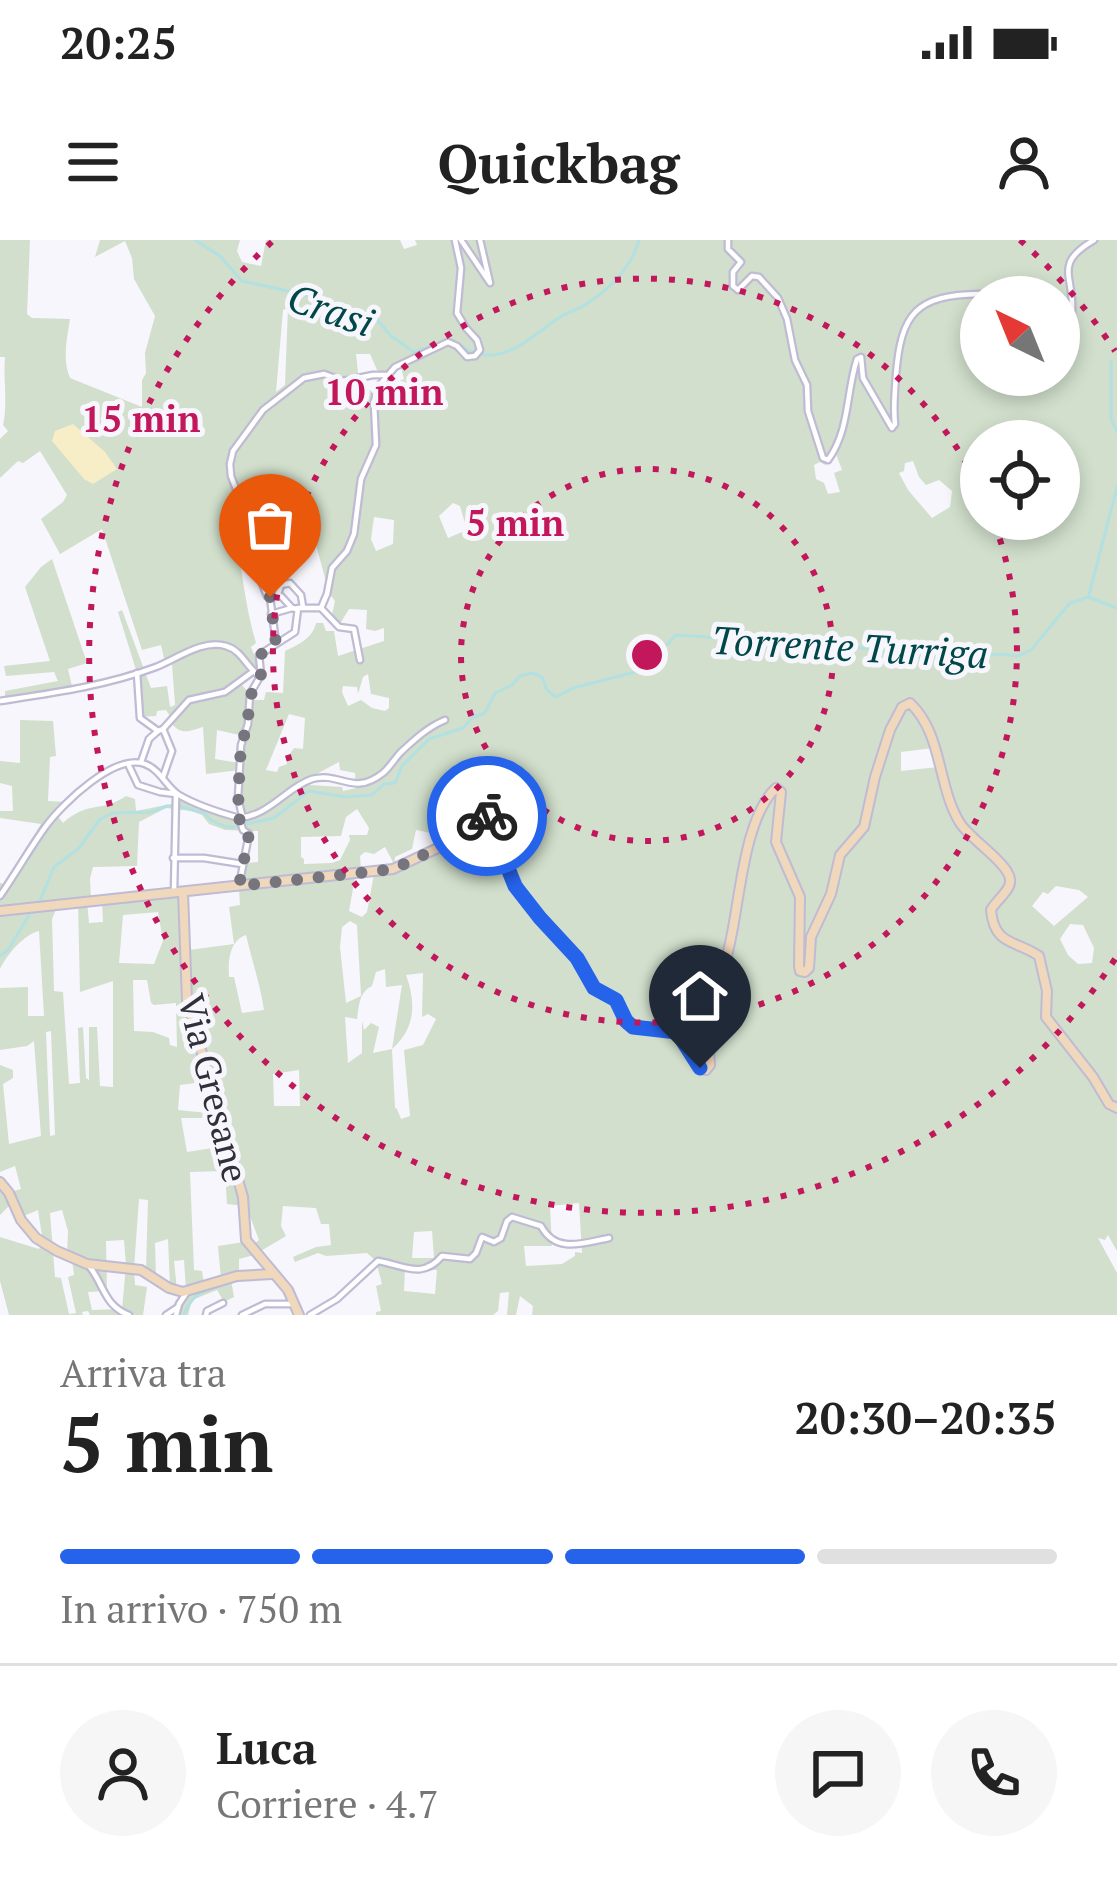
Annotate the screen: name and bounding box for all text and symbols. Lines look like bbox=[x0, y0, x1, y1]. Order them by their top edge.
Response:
text: 20:25 bbox=[60, 12, 177, 72]
text: Quickbag bbox=[437, 127, 680, 198]
icon: menu bbox=[60, 129, 126, 195]
icon: person bbox=[991, 129, 1057, 195]
water label: Crasi bbox=[281, 270, 381, 348]
north arrow bbox=[960, 276, 1080, 396]
map controls bbox=[960, 276, 1080, 540]
text: 10 min bbox=[325, 368, 443, 415]
text: 15 min bbox=[82, 395, 200, 442]
button: locate bbox=[960, 420, 1080, 540]
pin bbox=[219, 474, 321, 597]
icon: bag bbox=[237, 492, 303, 558]
text: 5 min bbox=[466, 499, 564, 546]
water label: Torrente Turriga bbox=[710, 613, 990, 679]
centre of rings bbox=[626, 634, 668, 676]
courier bbox=[427, 756, 547, 876]
icon: bike bbox=[454, 783, 520, 849]
pin bbox=[649, 945, 751, 1068]
icon: home bbox=[667, 963, 733, 1029]
street label: Via Gresane bbox=[168, 989, 260, 1187]
text: Arriva tra bbox=[60, 1346, 226, 1398]
text: 20:30–20:35 bbox=[795, 1387, 1057, 1447]
text: 5 min bbox=[60, 1391, 273, 1494]
text: In arrivo · 750 m bbox=[60, 1582, 342, 1634]
button: person bbox=[60, 1710, 186, 1836]
button: chat bbox=[775, 1710, 901, 1836]
button: phone bbox=[931, 1710, 1057, 1836]
text: Luca bbox=[216, 1717, 317, 1777]
text: Corriere · 4.7 bbox=[216, 1777, 438, 1829]

